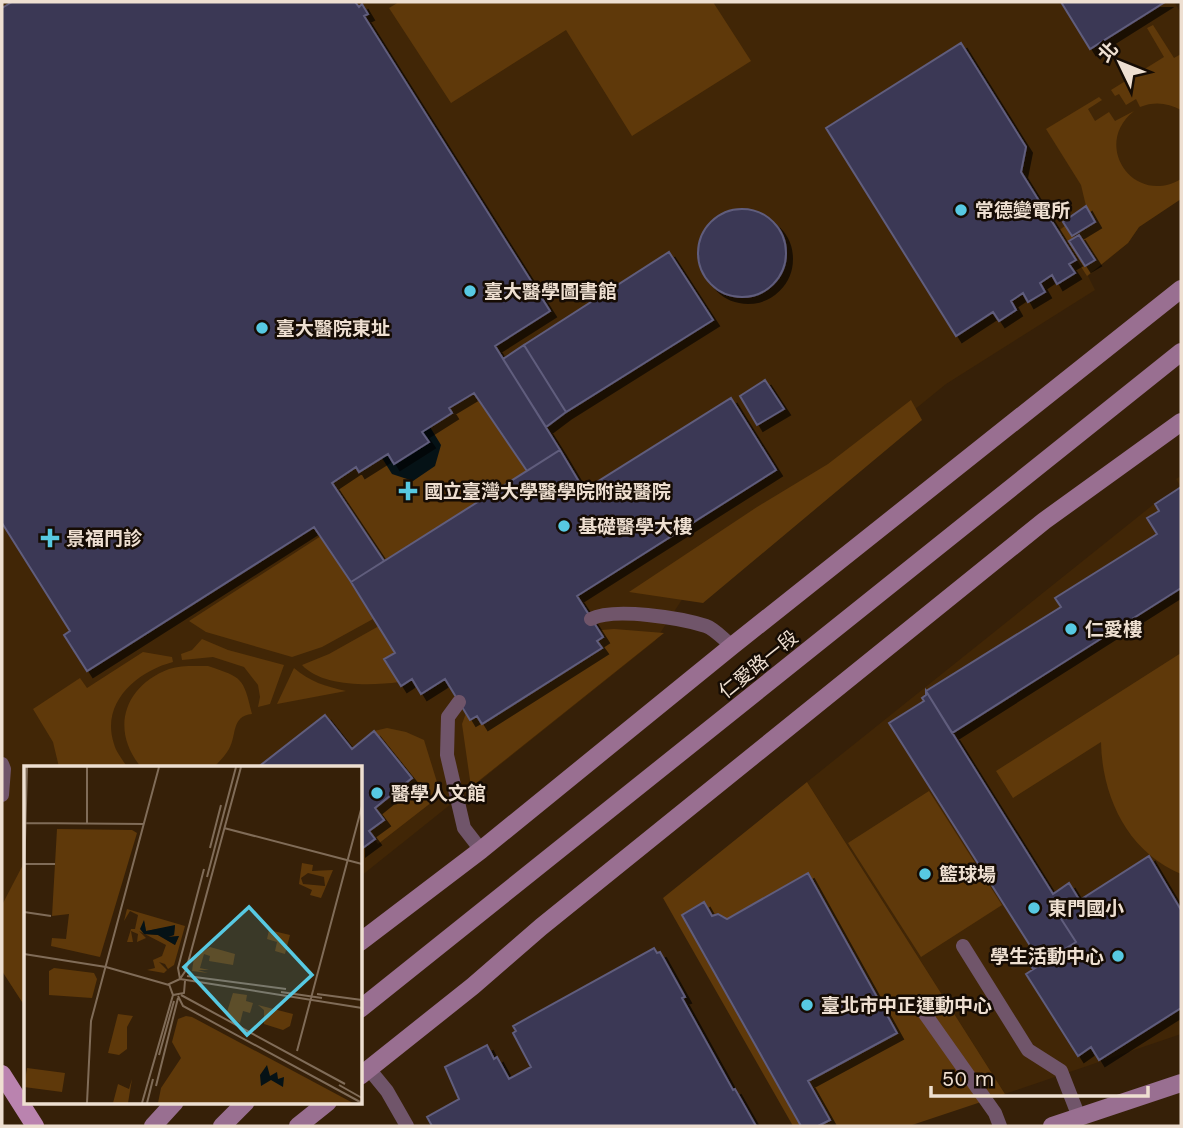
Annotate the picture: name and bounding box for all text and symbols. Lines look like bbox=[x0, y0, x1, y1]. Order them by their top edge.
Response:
north arrow bbox=[1085, 28, 1155, 98]
text: 北 bbox=[1093, 37, 1123, 67]
place label: 常德變電所 bbox=[975, 199, 1070, 222]
marker: 常德變電所 bbox=[953, 202, 969, 218]
place label: 臺大醫學圖書館 bbox=[484, 280, 617, 303]
marker: 臺大醫學圖書館 bbox=[462, 283, 478, 299]
place label: 臺大醫院東址 bbox=[276, 317, 390, 340]
marker: 臺大醫院東址 bbox=[254, 320, 270, 336]
place label: 國立臺灣大學醫學院附設醫院 bbox=[424, 480, 671, 503]
marker: 國立臺灣大學醫學院附設醫院 bbox=[398, 481, 418, 501]
place label: 基礎醫學大樓 bbox=[578, 515, 692, 538]
marker: 基礎醫學大樓 bbox=[556, 518, 572, 534]
place label: 景福門診 bbox=[66, 527, 143, 550]
marker: 景福門診 bbox=[40, 528, 60, 548]
place label: 仁愛樓 bbox=[1085, 618, 1142, 641]
marker: 仁愛樓 bbox=[1063, 621, 1079, 637]
street label: 仁愛路一段 bbox=[714, 626, 802, 703]
inset map bbox=[24, 766, 362, 1104]
place label: 醫學人文館 bbox=[391, 782, 486, 805]
marker: 醫學人文館 bbox=[369, 785, 385, 801]
place label: 籃球場 bbox=[939, 863, 996, 886]
marker: 籃球場 bbox=[917, 866, 933, 882]
place label: 東門國小 bbox=[1048, 897, 1124, 920]
marker: 東門國小 bbox=[1026, 900, 1042, 916]
place label: 學生活動中心 bbox=[990, 945, 1104, 968]
marker: 學生活動中心 bbox=[1110, 948, 1126, 964]
place label: 臺北市中正運動中心 bbox=[821, 994, 992, 1017]
marker: 臺北市中正運動中心 bbox=[799, 997, 815, 1013]
scale bar bbox=[931, 1054, 1148, 1098]
text: 50 m bbox=[942, 1066, 994, 1091]

